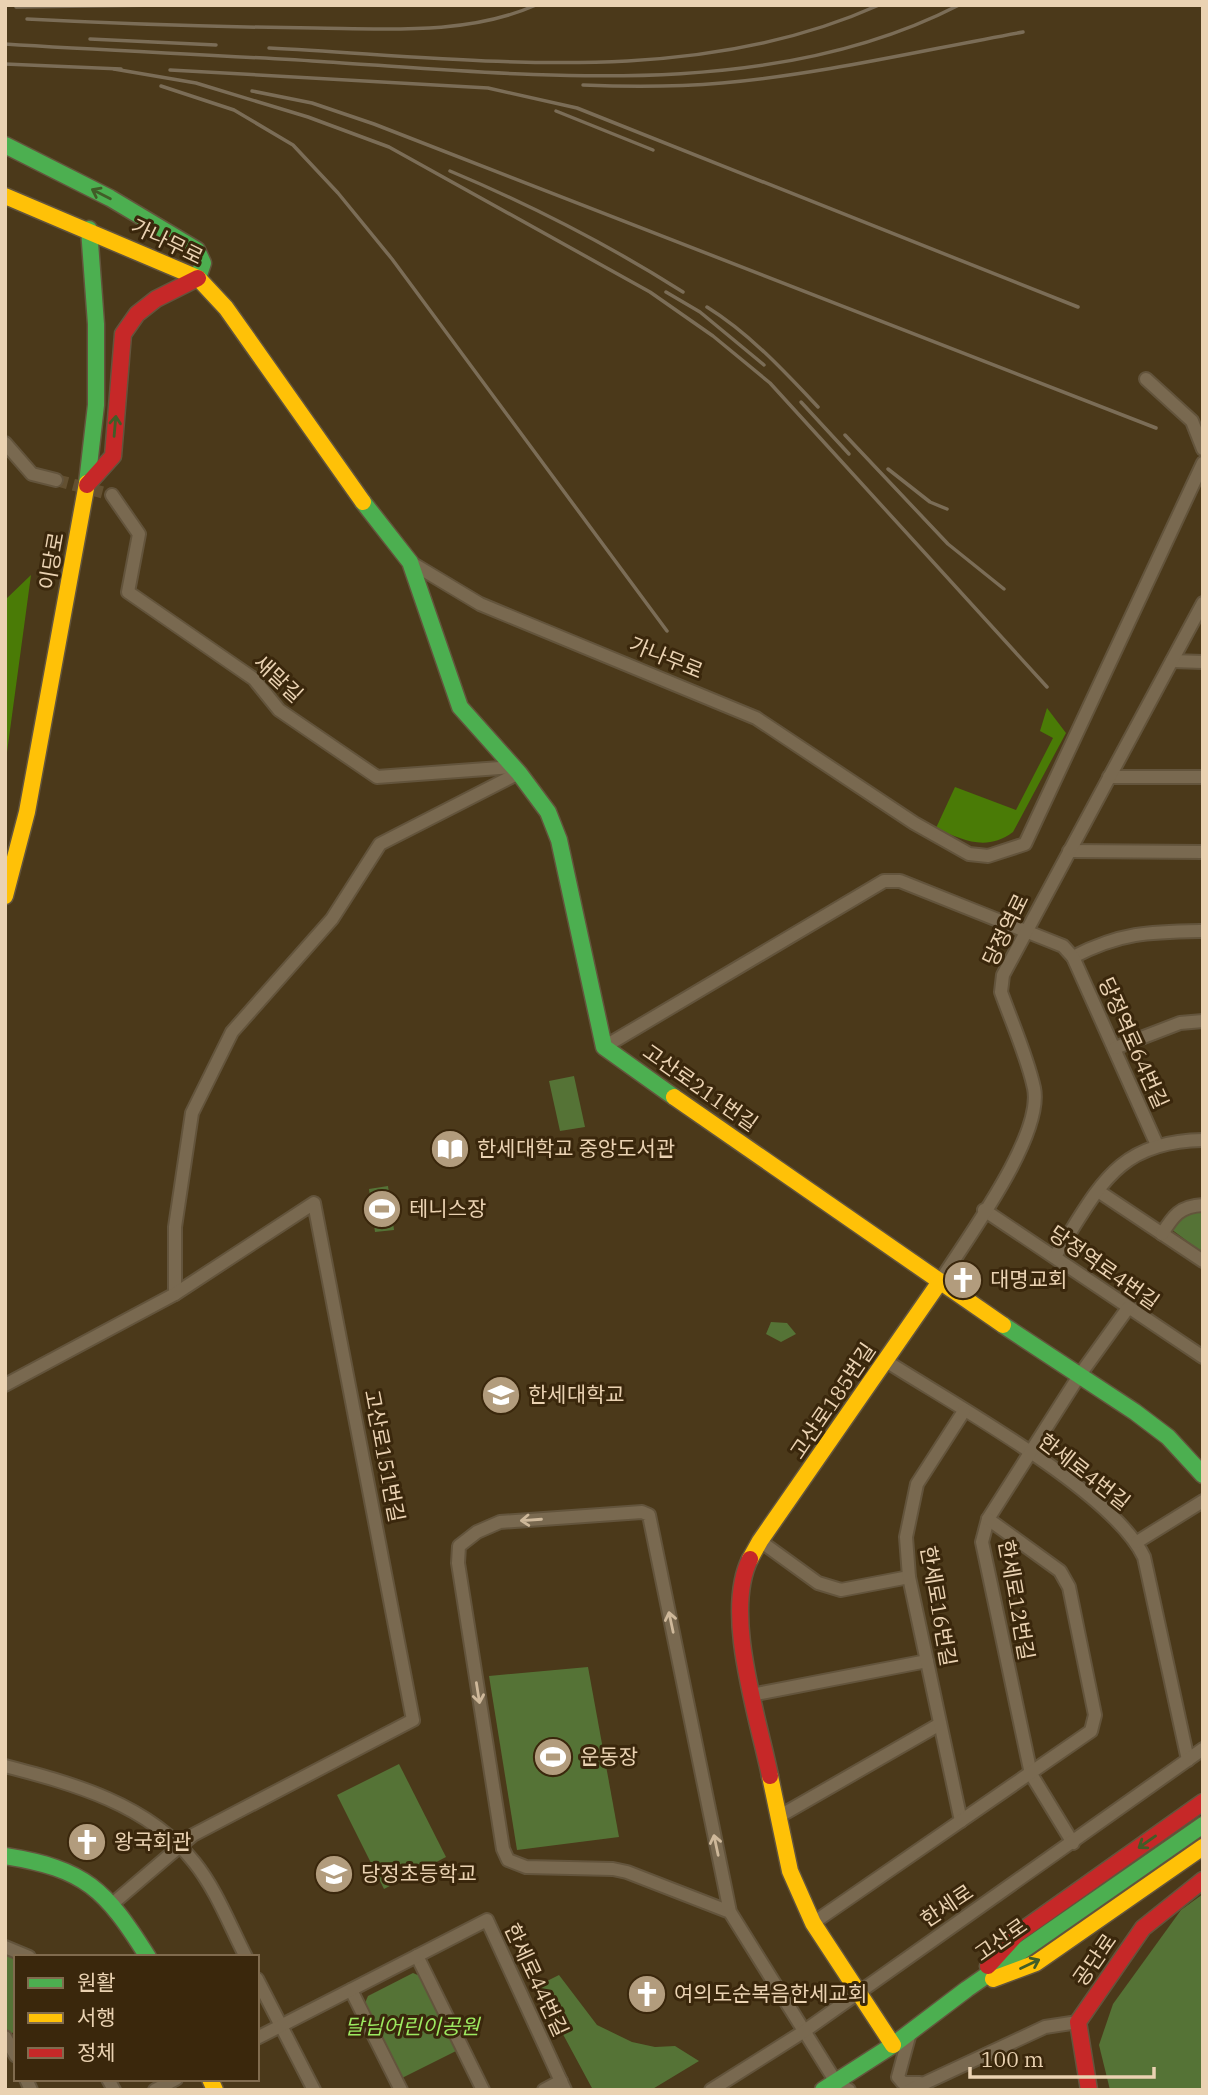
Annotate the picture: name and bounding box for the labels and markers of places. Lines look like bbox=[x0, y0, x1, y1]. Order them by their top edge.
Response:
library icon: 한세대학교 중앙도서관 bbox=[429, 1128, 471, 1170]
place label: 한세대학교 중앙도서관 bbox=[477, 1134, 675, 1162]
sports icon: 테니스장 bbox=[361, 1188, 403, 1230]
place label: 테니스장 bbox=[409, 1194, 486, 1222]
church icon: 대명교회 bbox=[942, 1259, 984, 1301]
place label: 대명교회 bbox=[990, 1265, 1067, 1293]
school or university icon: 한세대학교 bbox=[480, 1374, 522, 1416]
place label: 한세대학교 bbox=[528, 1380, 625, 1408]
sports icon: 운동장 bbox=[532, 1736, 574, 1778]
place label: 운동장 bbox=[580, 1742, 638, 1770]
church icon: 왕국회관 bbox=[66, 1821, 108, 1863]
place label: 왕국회관 bbox=[114, 1827, 191, 1855]
school or university icon: 당정초등학교 bbox=[313, 1853, 355, 1895]
place label: 당정초등학교 bbox=[361, 1859, 477, 1887]
church icon: 여의도순복음한세교회 bbox=[626, 1973, 668, 2015]
place label: 여의도순복음한세교회 bbox=[674, 1979, 867, 2007]

